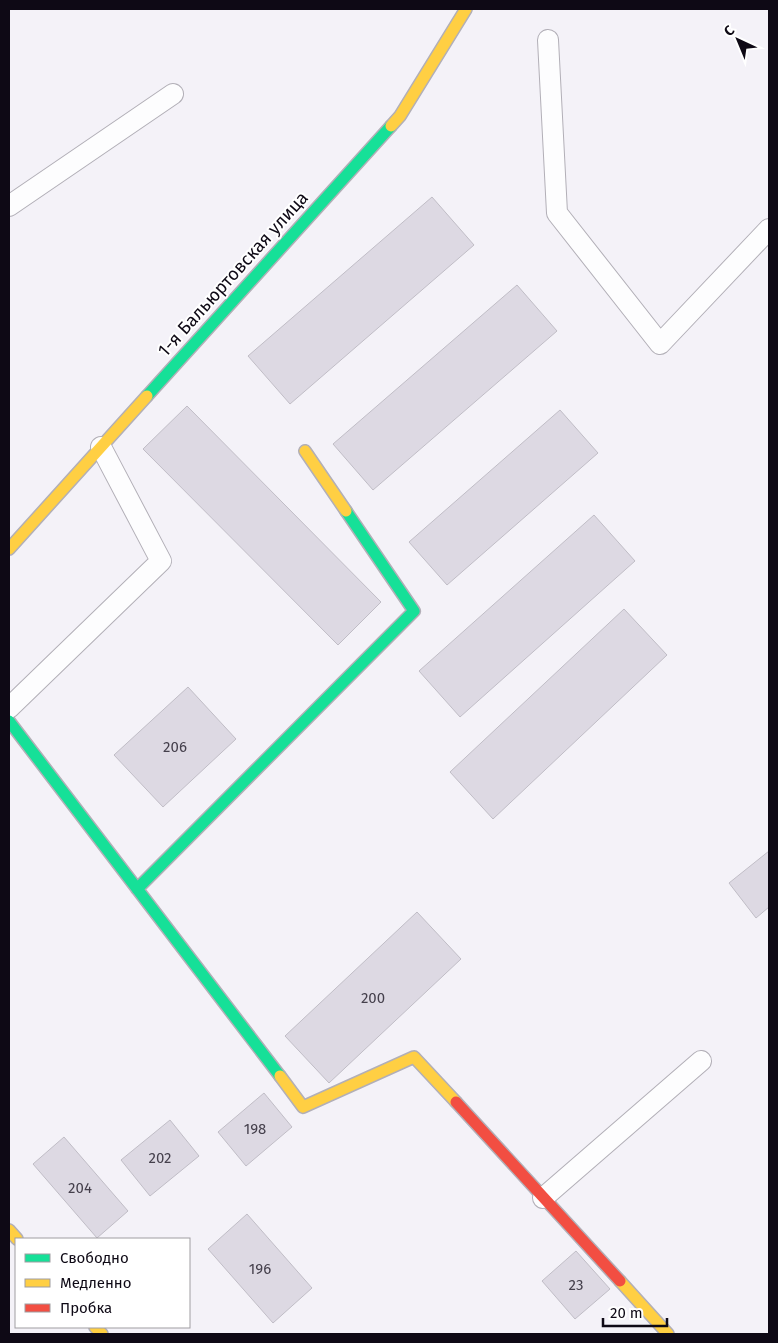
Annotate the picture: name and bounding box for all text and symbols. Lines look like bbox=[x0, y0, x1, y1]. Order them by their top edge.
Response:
north arrow bbox=[713, 15, 763, 65]
text: С bbox=[721, 22, 738, 40]
street label: 1-я Бальюртовская улица bbox=[153, 187, 313, 361]
house number: 206 bbox=[163, 738, 187, 756]
house number: 200 bbox=[361, 989, 385, 1007]
house number: 198 bbox=[244, 1120, 266, 1138]
house number: 202 bbox=[148, 1149, 172, 1167]
house number: 204 bbox=[68, 1179, 92, 1197]
legend bbox=[15, 1238, 190, 1328]
text: Свободно bbox=[60, 1249, 129, 1267]
house number: 196 bbox=[249, 1260, 271, 1278]
text: Медленно bbox=[60, 1274, 132, 1292]
house number: 23 bbox=[569, 1276, 583, 1294]
scale bar bbox=[603, 1296, 667, 1328]
text: Пробка bbox=[60, 1299, 112, 1317]
text: 20 m bbox=[610, 1304, 643, 1322]

